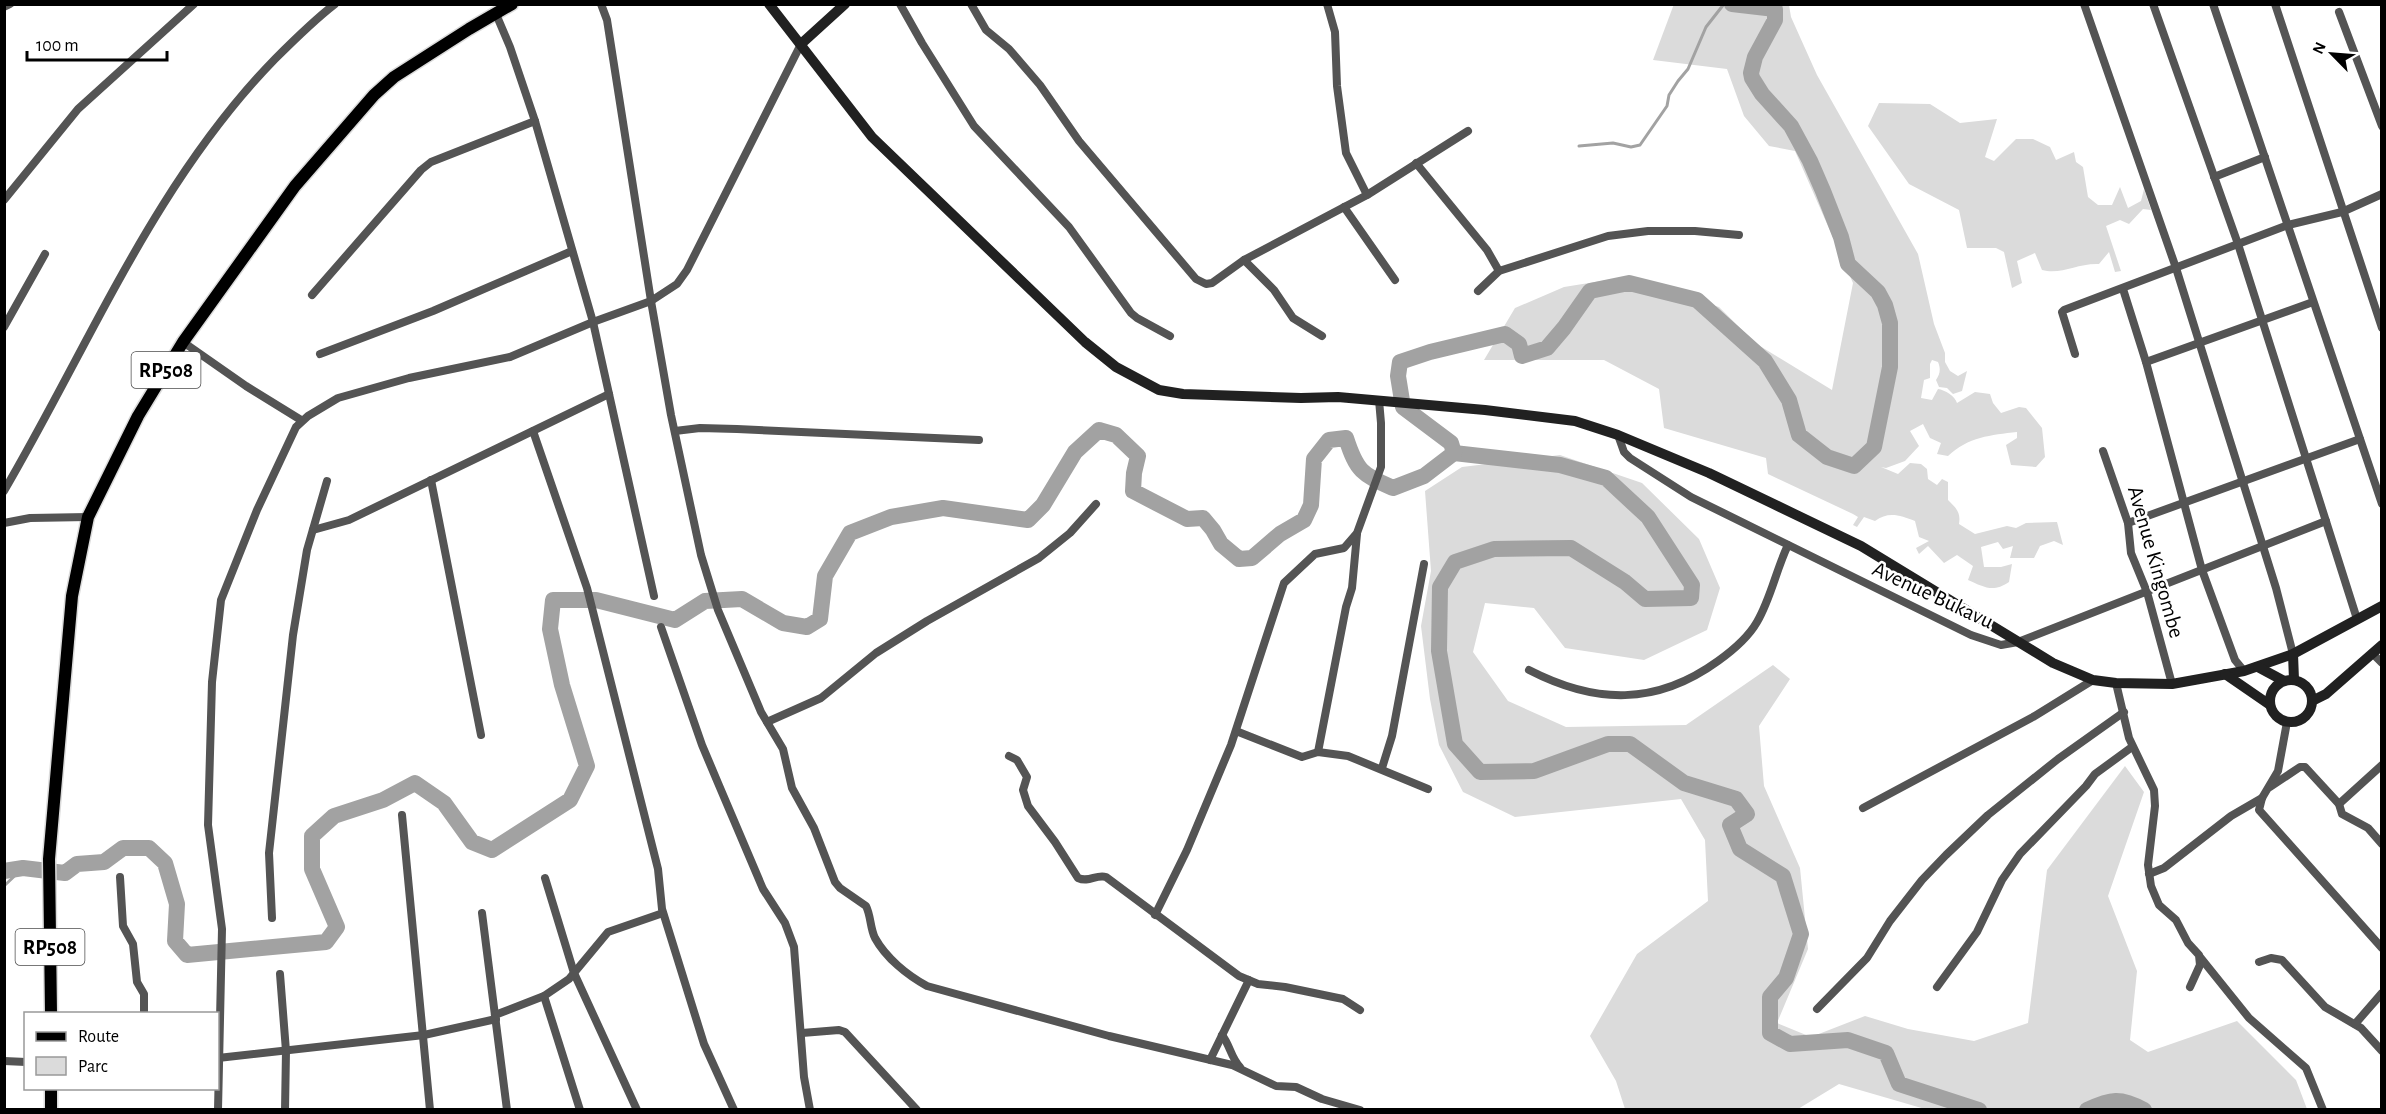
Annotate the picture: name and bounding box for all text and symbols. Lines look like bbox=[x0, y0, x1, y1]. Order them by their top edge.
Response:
scale bar bbox=[27, 24, 166, 62]
north arrow bbox=[2302, 24, 2362, 84]
text: 100 m bbox=[36, 37, 79, 55]
text: N bbox=[2310, 40, 2329, 57]
road number: RP508 bbox=[132, 352, 201, 388]
street label: Avenue Kingombe bbox=[2124, 484, 2188, 640]
street label: Avenue Bukavu bbox=[1869, 557, 1997, 633]
road number: RP508 bbox=[16, 929, 84, 965]
legend bbox=[24, 1012, 219, 1090]
text: Route bbox=[78, 1028, 119, 1046]
text: Parc bbox=[78, 1058, 108, 1076]

